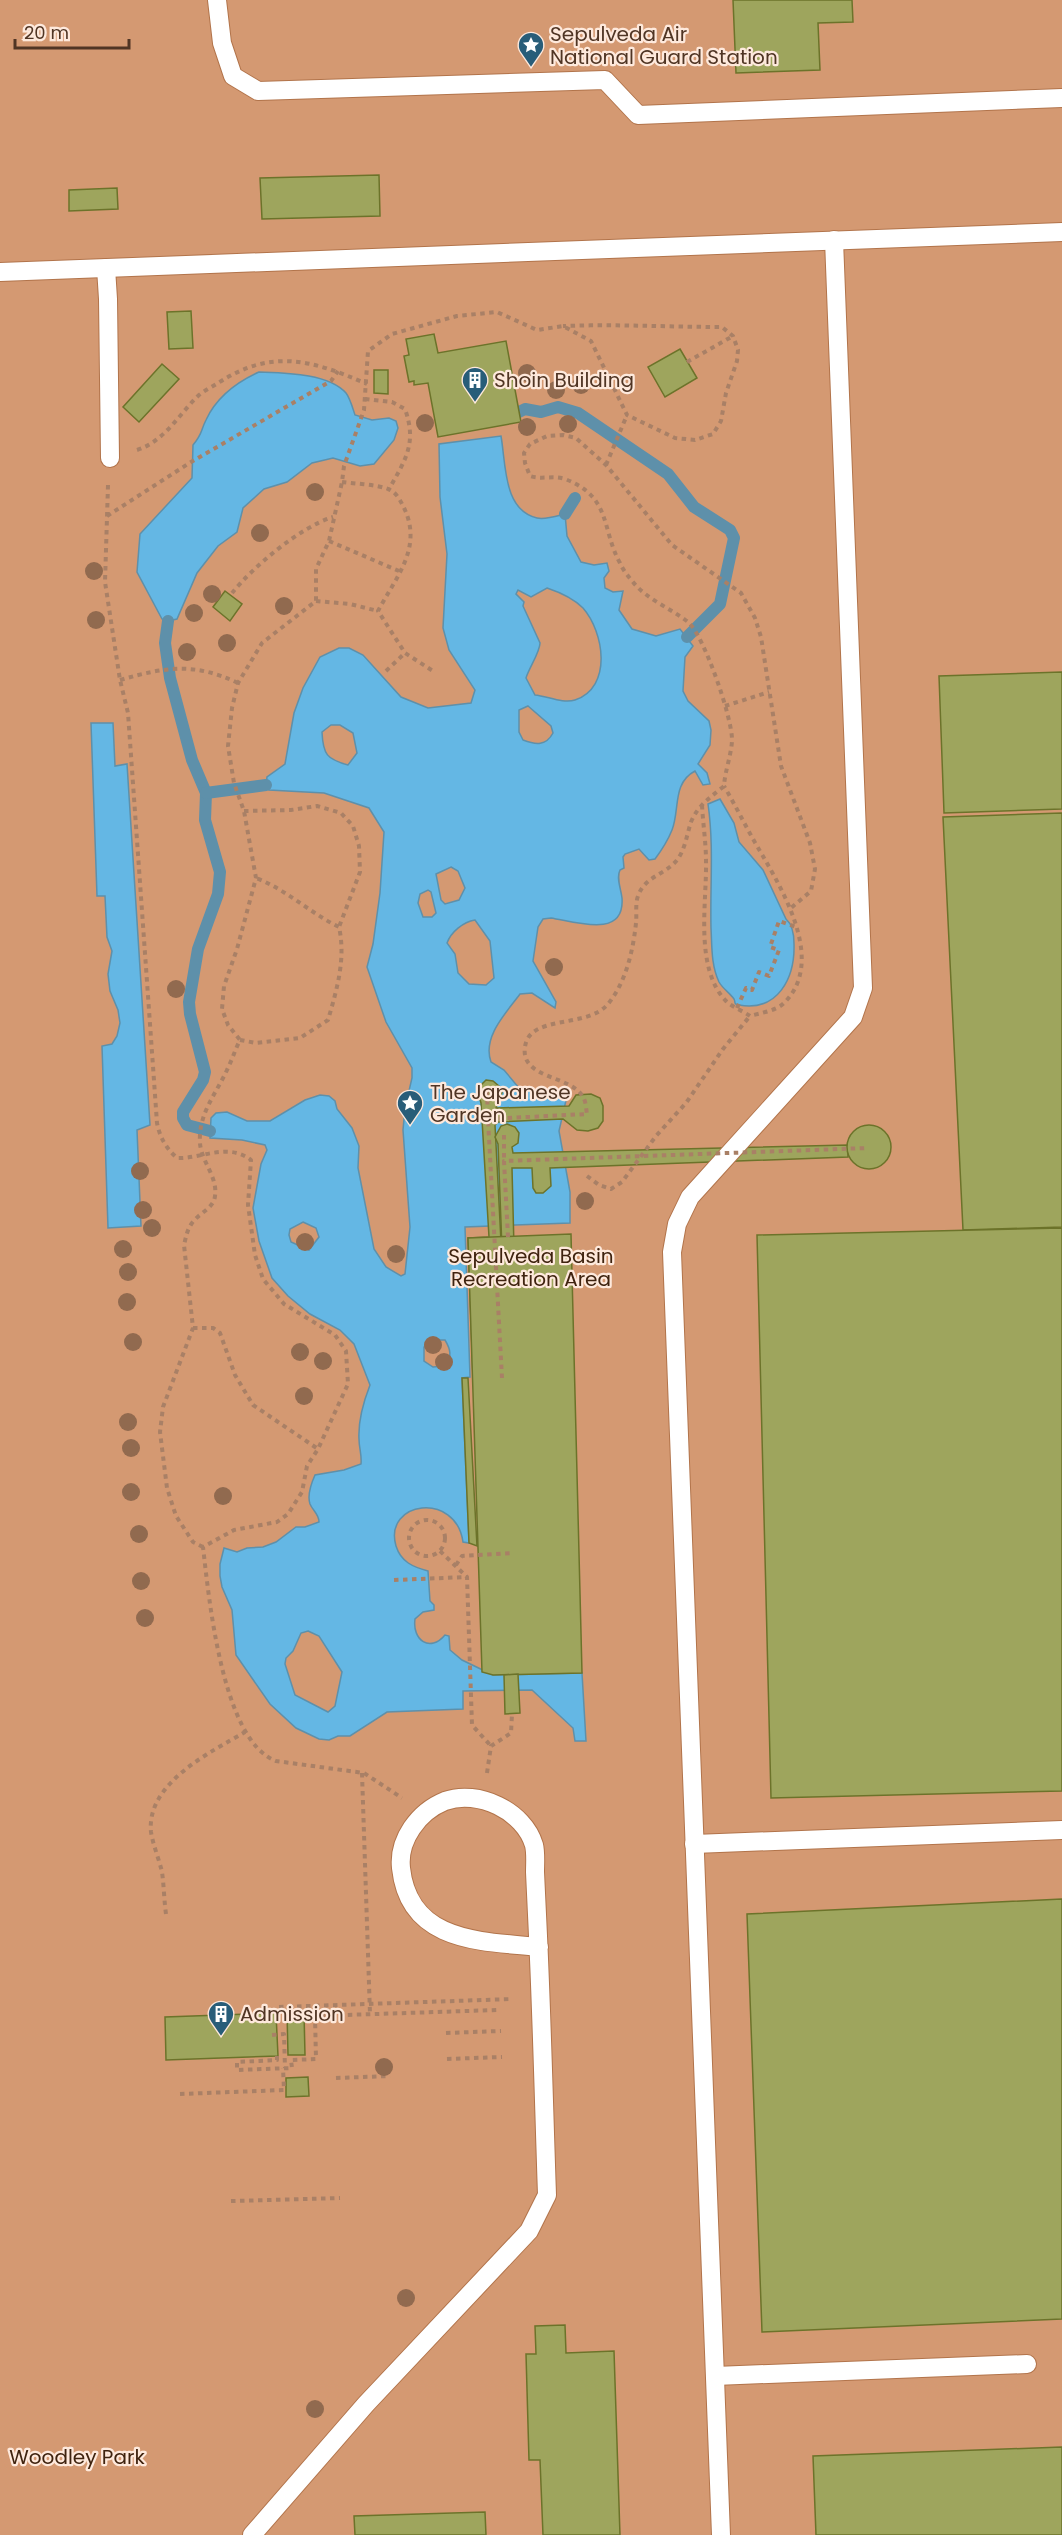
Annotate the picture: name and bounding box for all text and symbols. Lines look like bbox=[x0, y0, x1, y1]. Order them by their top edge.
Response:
scale bar bbox=[15, 12, 129, 50]
text: 20 m bbox=[24, 20, 69, 45]
place label: Sepulveda Air National Guard Station bbox=[550, 20, 778, 71]
place icon: Sepulveda Air National Guard Station bbox=[516, 30, 546, 68]
building icon: Shoin Building bbox=[460, 365, 490, 403]
place label: Shoin Building bbox=[494, 366, 634, 394]
place label: The Japanese Garden bbox=[430, 1078, 571, 1129]
place icon: The Japanese Garden bbox=[395, 1088, 425, 1126]
park label: Sepulveda Basin Recreation Area bbox=[448, 1242, 614, 1293]
building icon: Admission bbox=[206, 1999, 236, 2037]
place label: Admission bbox=[240, 2000, 344, 2028]
park label: Woodley Park bbox=[9, 2443, 145, 2471]

